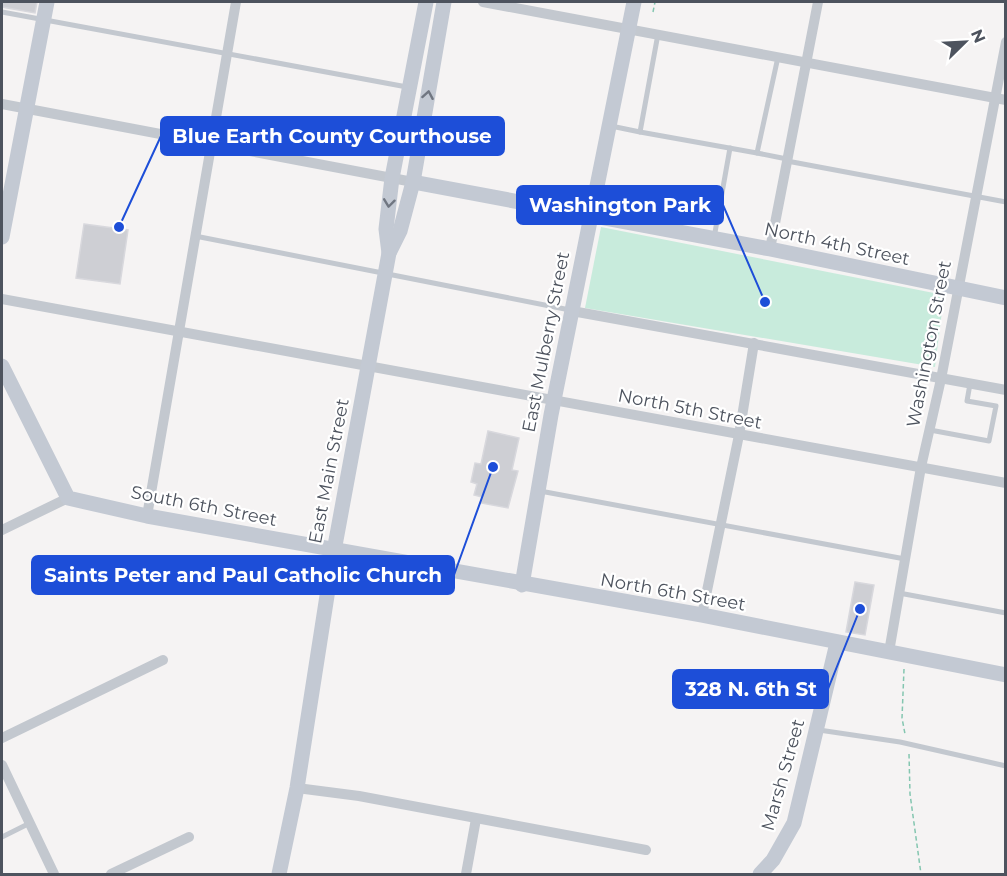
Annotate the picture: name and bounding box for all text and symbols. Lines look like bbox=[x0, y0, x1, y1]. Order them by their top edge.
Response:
north arrow bbox=[935, 12, 995, 72]
text: N bbox=[967, 26, 990, 46]
one-way arrow bbox=[421, 90, 434, 100]
callout: Blue Earth County Courthouse bbox=[161, 117, 504, 155]
text: Blue Earth County Courthouse bbox=[172, 124, 492, 148]
callout: Washington Park bbox=[517, 186, 723, 224]
text: Washington Park bbox=[529, 193, 712, 217]
one-way arrow bbox=[383, 199, 395, 208]
street label: North 4th Street bbox=[762, 218, 912, 270]
street label: East Mulberry Street bbox=[518, 250, 574, 434]
street label: Washington Street bbox=[902, 259, 956, 429]
street label: North 5th Street bbox=[616, 384, 764, 434]
street label: East Main Street bbox=[304, 397, 354, 545]
street label: South 6th Street bbox=[129, 481, 279, 531]
callout: Saints Peter and Paul Catholic Church bbox=[32, 556, 454, 594]
text: Saints Peter and Paul Catholic Church bbox=[44, 563, 442, 587]
street label: North 6th Street bbox=[599, 568, 747, 616]
callout: 328 N. 6th St bbox=[673, 670, 828, 708]
text: 328 N. 6th St bbox=[684, 677, 817, 701]
street label: Marsh Street bbox=[757, 717, 809, 833]

